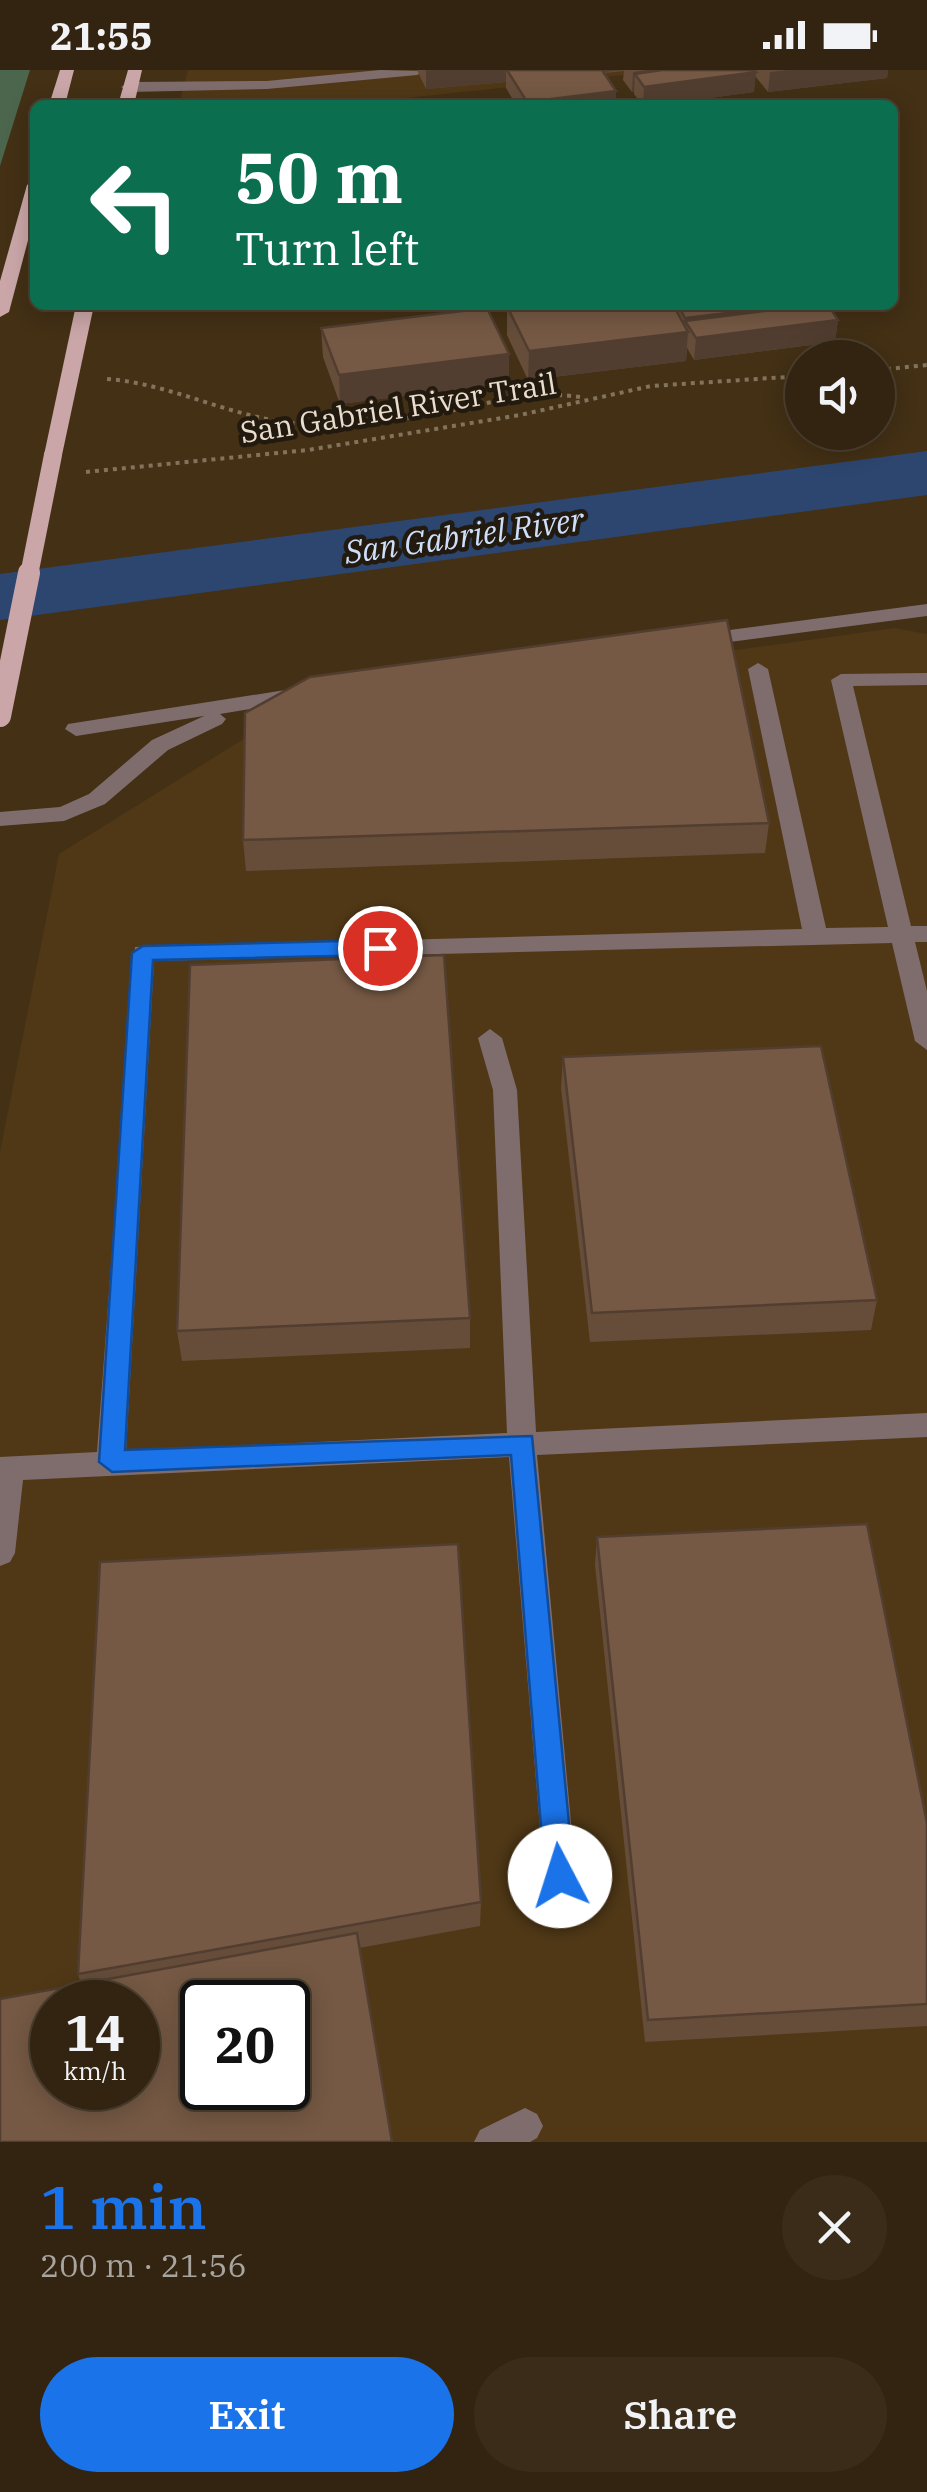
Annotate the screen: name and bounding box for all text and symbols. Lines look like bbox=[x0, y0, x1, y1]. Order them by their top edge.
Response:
text: 21:55 bbox=[50, 11, 153, 60]
text: 50 m bbox=[235, 131, 403, 222]
icon: left bbox=[70, 140, 200, 270]
text: Turn left bbox=[235, 219, 419, 277]
map controls bbox=[785, 340, 895, 450]
button: sound bbox=[785, 340, 895, 450]
street label: San Gabriel River Trail bbox=[237, 363, 559, 451]
water label: San Gabriel River bbox=[341, 497, 587, 573]
pin bbox=[338, 906, 423, 991]
icon: arrive bbox=[353, 921, 408, 976]
position arrow bbox=[508, 1824, 612, 1928]
speed limit sign: 20 bbox=[180, 1980, 310, 2110]
text: 14 bbox=[65, 2000, 125, 2065]
text: km/h bbox=[63, 2054, 127, 2087]
text: 1 min bbox=[40, 2167, 207, 2246]
button: close bbox=[782, 2175, 887, 2280]
text: 200 m · 21:56 bbox=[40, 2244, 247, 2286]
button: Exit bbox=[40, 2357, 454, 2472]
button: Share bbox=[474, 2357, 887, 2472]

